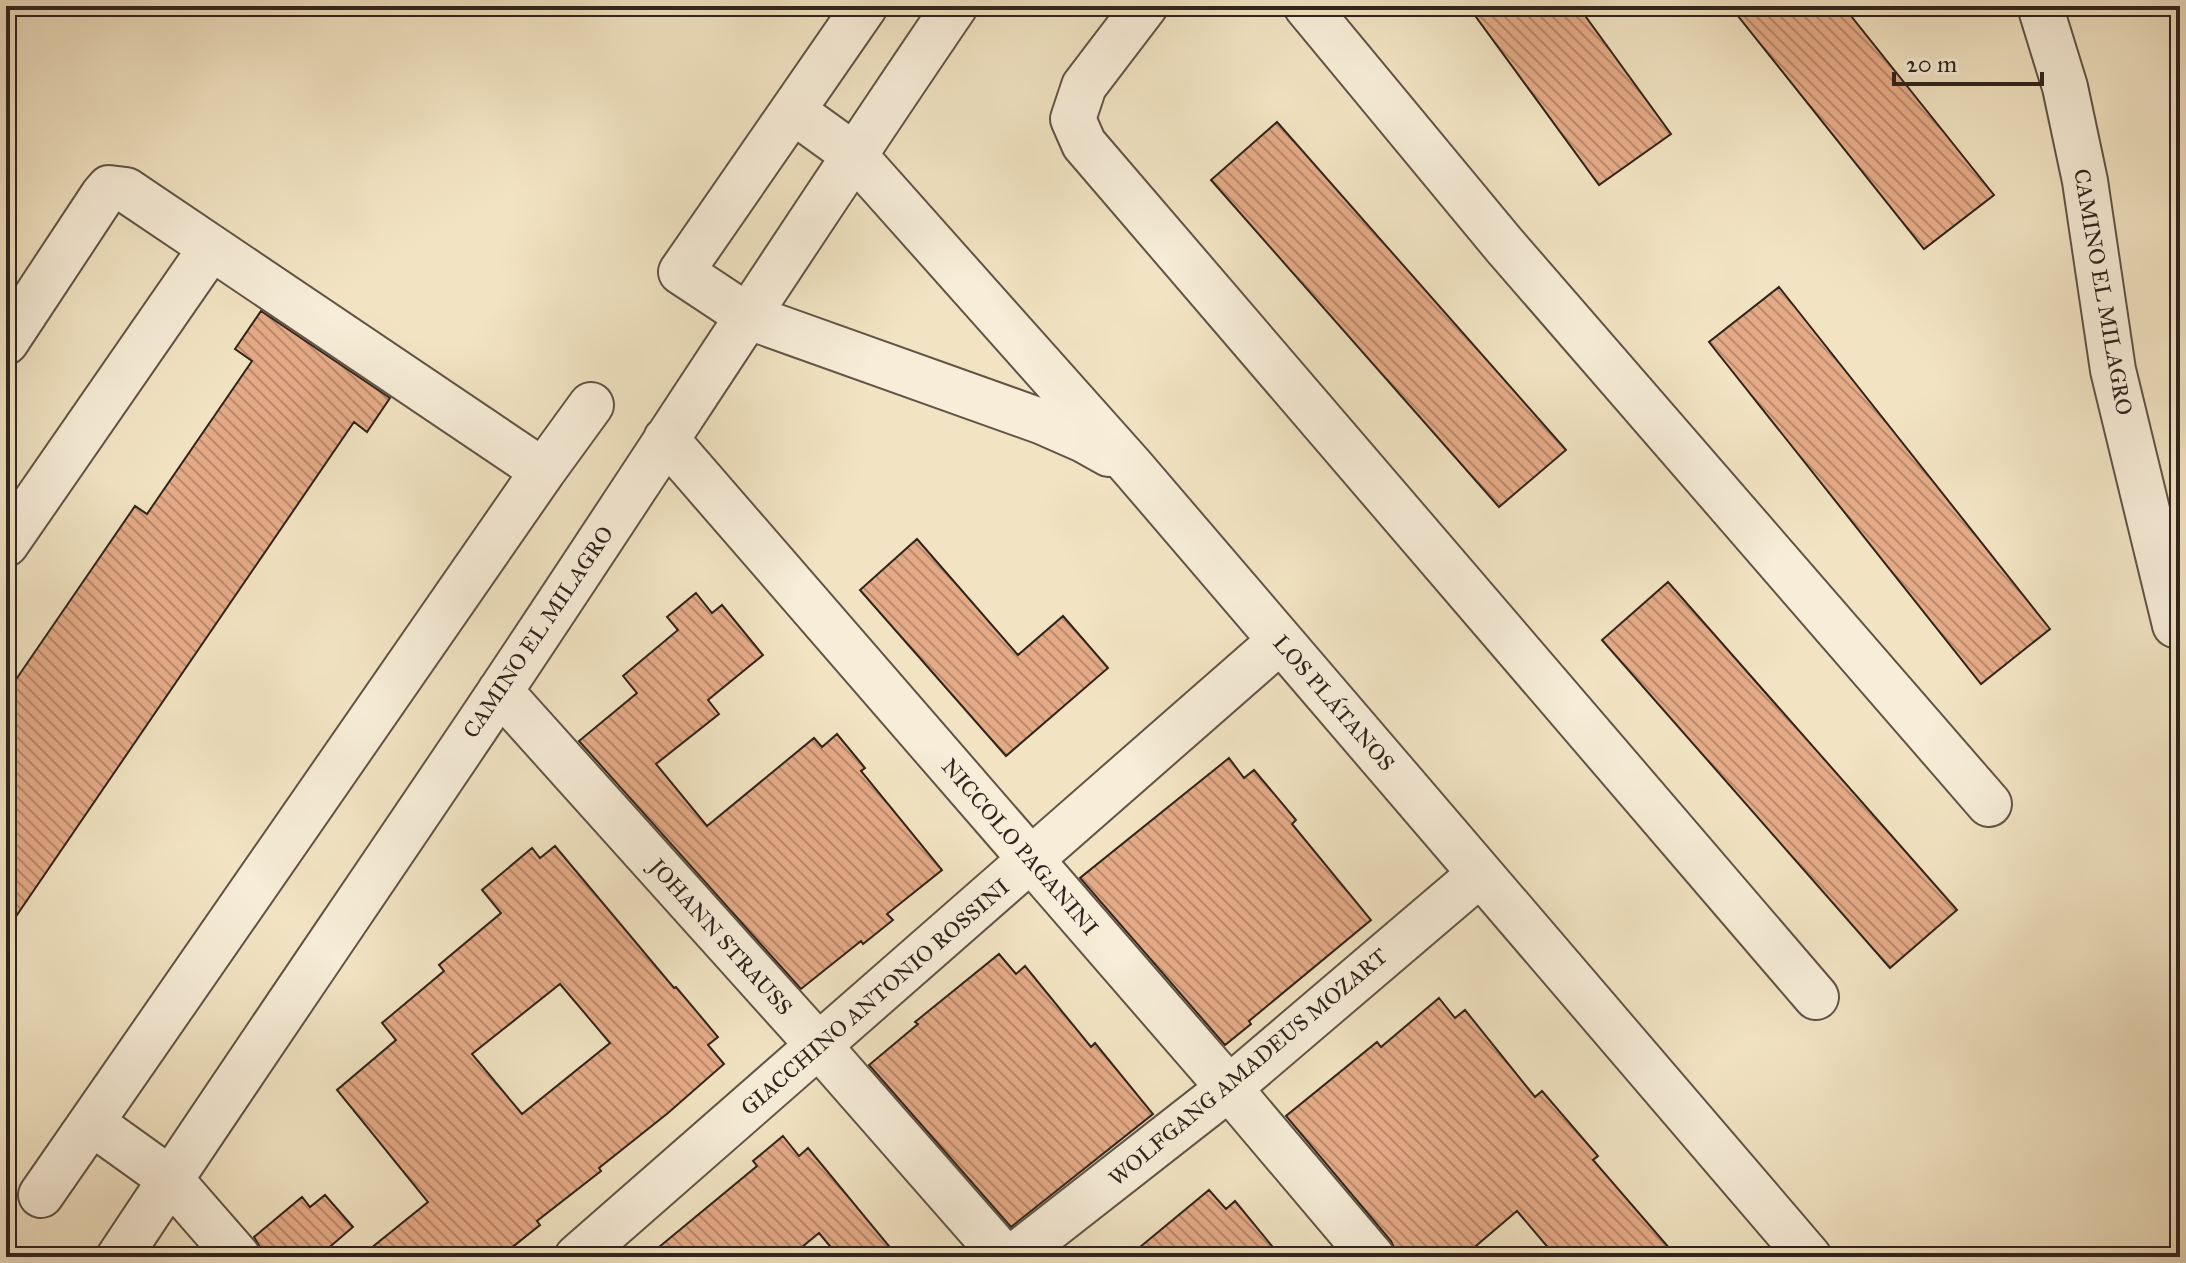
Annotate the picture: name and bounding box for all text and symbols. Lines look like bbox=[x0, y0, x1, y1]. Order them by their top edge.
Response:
scale bar bbox=[1894, 36, 2042, 86]
text: 20 m bbox=[1906, 49, 1957, 79]
street label: CAMINO EL MILAGRO bbox=[2068, 167, 2138, 417]
street label: CAMINO EL MILAGRO bbox=[457, 521, 619, 743]
street label: LOS PLÁTANOS bbox=[1268, 629, 1400, 777]
street label: NICCOLO PAGANINI bbox=[936, 753, 1104, 941]
street label: JOHANN STRAUSS bbox=[642, 852, 798, 1021]
street label: GIACCHINO ANTONIO ROSSINI bbox=[735, 873, 1015, 1121]
street label: WOLFGANG AMADEUS MOZART bbox=[1103, 942, 1393, 1192]

